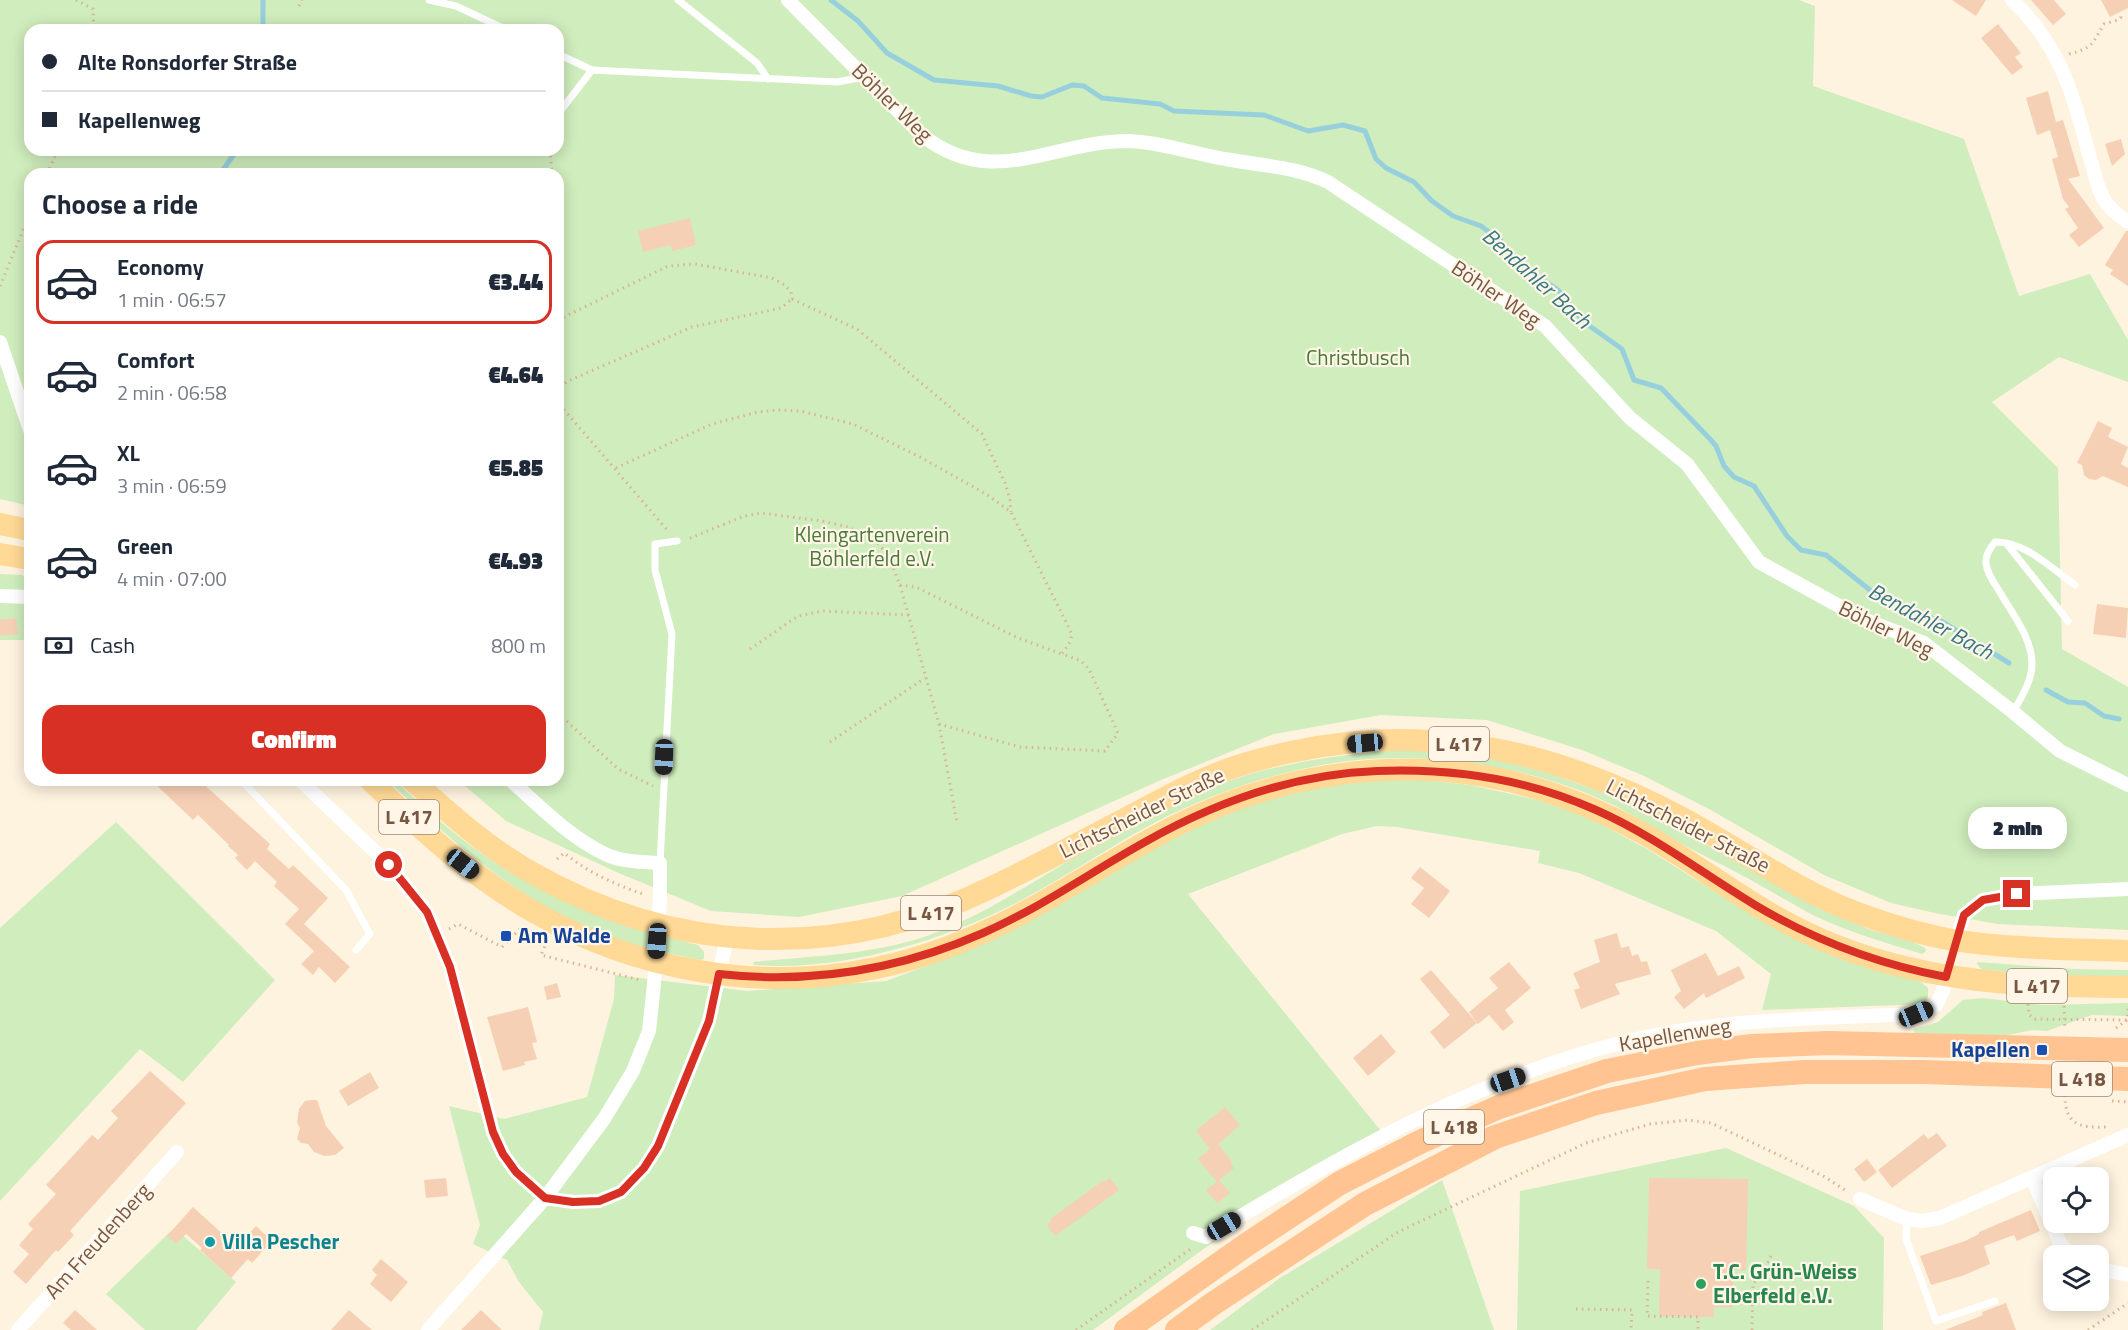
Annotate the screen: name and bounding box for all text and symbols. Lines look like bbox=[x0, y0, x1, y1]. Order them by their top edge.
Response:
text: Alte Ronsdorfer Straße bbox=[78, 45, 297, 79]
street label: Böhler Weg bbox=[845, 55, 941, 149]
text: Kapellenweg bbox=[78, 103, 201, 137]
text: Choose a ride bbox=[42, 183, 198, 224]
water label: Bendahler Bach bbox=[1475, 220, 1600, 337]
text: Economy bbox=[117, 250, 204, 284]
street label: Böhler Weg bbox=[1445, 251, 1548, 335]
icon: car bbox=[45, 255, 99, 309]
text: €3.44 bbox=[488, 265, 543, 299]
text: 1 min · 06:57 bbox=[117, 284, 227, 315]
park label: Christbusch bbox=[1306, 341, 1410, 373]
text: Comfort bbox=[117, 343, 195, 377]
icon: car bbox=[45, 348, 99, 402]
text: €4.64 bbox=[488, 358, 543, 392]
text: 2 min · 06:58 bbox=[117, 377, 227, 408]
text: XL bbox=[117, 436, 140, 470]
icon: car bbox=[45, 441, 99, 495]
text: €5.85 bbox=[488, 451, 543, 485]
text: 3 min · 06:59 bbox=[117, 470, 227, 501]
park label: Kleingartenverein Böhlerfeld e.V. bbox=[794, 518, 950, 574]
text: Green bbox=[117, 529, 173, 563]
icon: car bbox=[45, 534, 99, 588]
text: €4.93 bbox=[488, 544, 543, 578]
text: 4 min · 07:00 bbox=[117, 563, 227, 594]
water label: Bendahler Bach bbox=[1863, 574, 2000, 669]
street label: Böhler Weg bbox=[1833, 591, 1940, 665]
text: Cash bbox=[90, 628, 135, 662]
icon: cash bbox=[42, 629, 75, 662]
text: 800 m bbox=[491, 630, 546, 661]
button: Confirm bbox=[42, 705, 546, 774]
road number: L 417 bbox=[1429, 727, 1489, 761]
car bbox=[1346, 732, 1384, 754]
car bbox=[654, 739, 674, 775]
street label: Lichtscheider Straße bbox=[1053, 758, 1230, 866]
street label: Lichtscheider Straße bbox=[1601, 770, 1776, 880]
road number: L 417 bbox=[379, 800, 439, 834]
callout: 2 min bbox=[1968, 807, 2066, 849]
text: 2 min bbox=[1993, 812, 2042, 843]
car bbox=[443, 846, 483, 882]
route start bbox=[375, 851, 402, 878]
route end bbox=[2003, 880, 2030, 907]
road number: L 417 bbox=[901, 896, 961, 930]
place label: Am Walde bbox=[518, 919, 611, 951]
car bbox=[647, 922, 667, 960]
marker: Am Walde bbox=[499, 929, 513, 943]
road number: L 417 bbox=[2007, 969, 2067, 1003]
car bbox=[1896, 999, 1936, 1029]
street label: Kapellenweg bbox=[1616, 1008, 1733, 1060]
place label: Kapellen bbox=[1951, 1033, 2030, 1065]
marker: Kapellen bbox=[2035, 1043, 2049, 1057]
road number: L 418 bbox=[2052, 1062, 2112, 1096]
car bbox=[1488, 1066, 1528, 1094]
road number: L 418 bbox=[1424, 1110, 1484, 1144]
map controls bbox=[2043, 1167, 2109, 1311]
button: locate bbox=[2043, 1167, 2109, 1233]
street label: Am Freudenberg bbox=[36, 1175, 158, 1306]
car bbox=[1204, 1209, 1244, 1243]
place label: Villa Pescher bbox=[222, 1225, 339, 1257]
marker: Villa Pescher bbox=[203, 1235, 217, 1249]
button: layers bbox=[2043, 1245, 2109, 1311]
place label: T.C. Grün-Weiss Elberfeld e.V. bbox=[1713, 1255, 1857, 1311]
marker: T.C. Grün-Weiss Elberfeld e.V. bbox=[1694, 1277, 1708, 1291]

